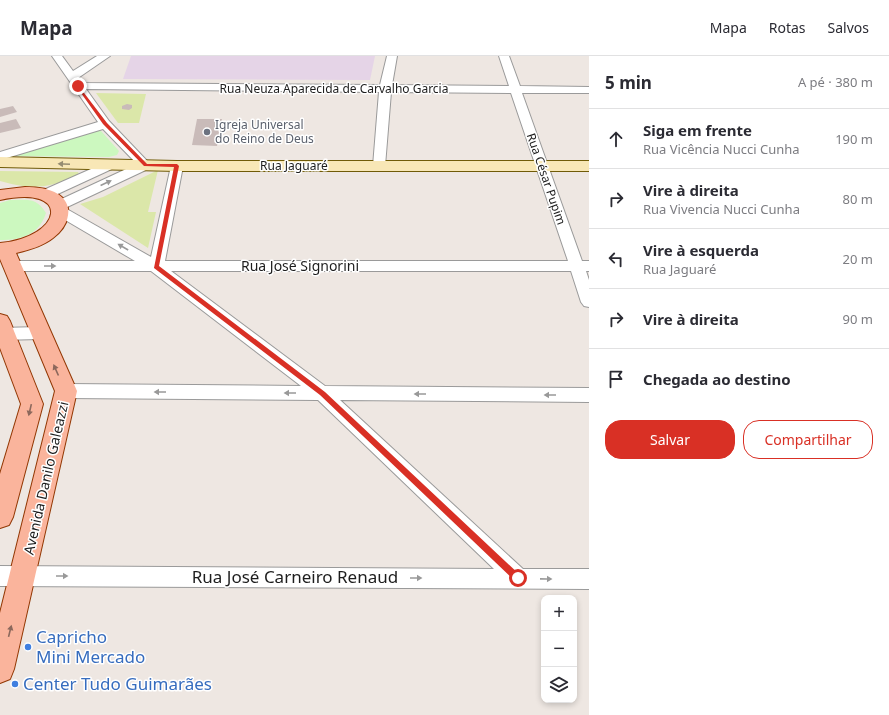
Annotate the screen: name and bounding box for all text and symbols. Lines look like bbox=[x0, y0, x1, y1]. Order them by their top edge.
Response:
text: Mapa bbox=[20, 15, 73, 41]
text: Mapa bbox=[710, 18, 747, 37]
text: Rotas bbox=[769, 18, 806, 37]
text: Salvos bbox=[828, 18, 869, 37]
text: 5 min bbox=[605, 71, 652, 94]
text: A pé · 380 m bbox=[798, 73, 873, 91]
route end bbox=[69, 77, 87, 95]
street label: Rua Neuza Aparecida de Carvalho Garcia bbox=[220, 80, 448, 97]
place label: Igreja Universal do Reino de Deus bbox=[215, 116, 314, 147]
text: Siga em frente bbox=[643, 120, 752, 140]
marker: Igreja Universal do Reino de Deus bbox=[202, 127, 212, 137]
icon: ahead bbox=[605, 128, 627, 150]
text: 190 m bbox=[835, 130, 873, 148]
street label: Rua César Pupim bbox=[523, 131, 570, 227]
text: Rua Vicência Nucci Cunha bbox=[643, 140, 800, 158]
street label: Rua Jaguaré bbox=[260, 157, 328, 174]
one-way arrow bbox=[58, 160, 70, 167]
one-way arrow bbox=[101, 180, 112, 186]
text: Vire à direita bbox=[643, 180, 739, 200]
icon: right bbox=[605, 188, 627, 210]
text: 80 m bbox=[843, 190, 873, 208]
text: Rua Vivencia Nucci Cunha bbox=[643, 200, 800, 218]
text: Vire à esquerda bbox=[643, 240, 759, 260]
one-way arrow bbox=[117, 244, 129, 251]
icon: left bbox=[605, 248, 627, 270]
text: 20 m bbox=[843, 250, 873, 268]
street label: Rua José Signorini bbox=[241, 256, 359, 275]
text: Rua Jaguaré bbox=[643, 260, 716, 278]
one-way arrow bbox=[44, 263, 57, 269]
icon: right bbox=[605, 308, 627, 330]
text: Vire à direita bbox=[643, 309, 739, 329]
text: 90 m bbox=[843, 310, 873, 328]
one-way arrow bbox=[53, 363, 59, 375]
icon: arrive bbox=[605, 368, 627, 390]
text: Chegada ao destino bbox=[643, 369, 791, 389]
one-way arrow bbox=[153, 389, 166, 395]
one-way arrow bbox=[283, 390, 296, 396]
one-way arrow bbox=[413, 391, 426, 397]
one-way arrow bbox=[543, 392, 556, 398]
street label: Avenida Danilo Galeazzi bbox=[19, 399, 72, 556]
one-way arrow bbox=[27, 403, 33, 416]
button: Salvar bbox=[605, 420, 735, 459]
button: Compartilhar bbox=[743, 420, 873, 459]
street label: Rua José Carneiro Renaud bbox=[192, 565, 398, 588]
route start bbox=[509, 569, 527, 587]
one-way arrow bbox=[56, 573, 69, 579]
one-way arrow bbox=[410, 575, 423, 581]
one-way arrow bbox=[540, 576, 553, 582]
map controls bbox=[541, 595, 577, 703]
button: + bbox=[541, 595, 577, 631]
one-way arrow bbox=[7, 625, 13, 637]
place label: Capricho Mini Mercado bbox=[36, 625, 145, 668]
button: − bbox=[541, 631, 577, 667]
marker: Capricho Mini Mercado bbox=[23, 642, 33, 652]
button: layers bbox=[541, 667, 577, 703]
place label: Center Tudo Guimarães bbox=[23, 672, 212, 695]
marker: Center Tudo Guimarães bbox=[10, 679, 20, 689]

